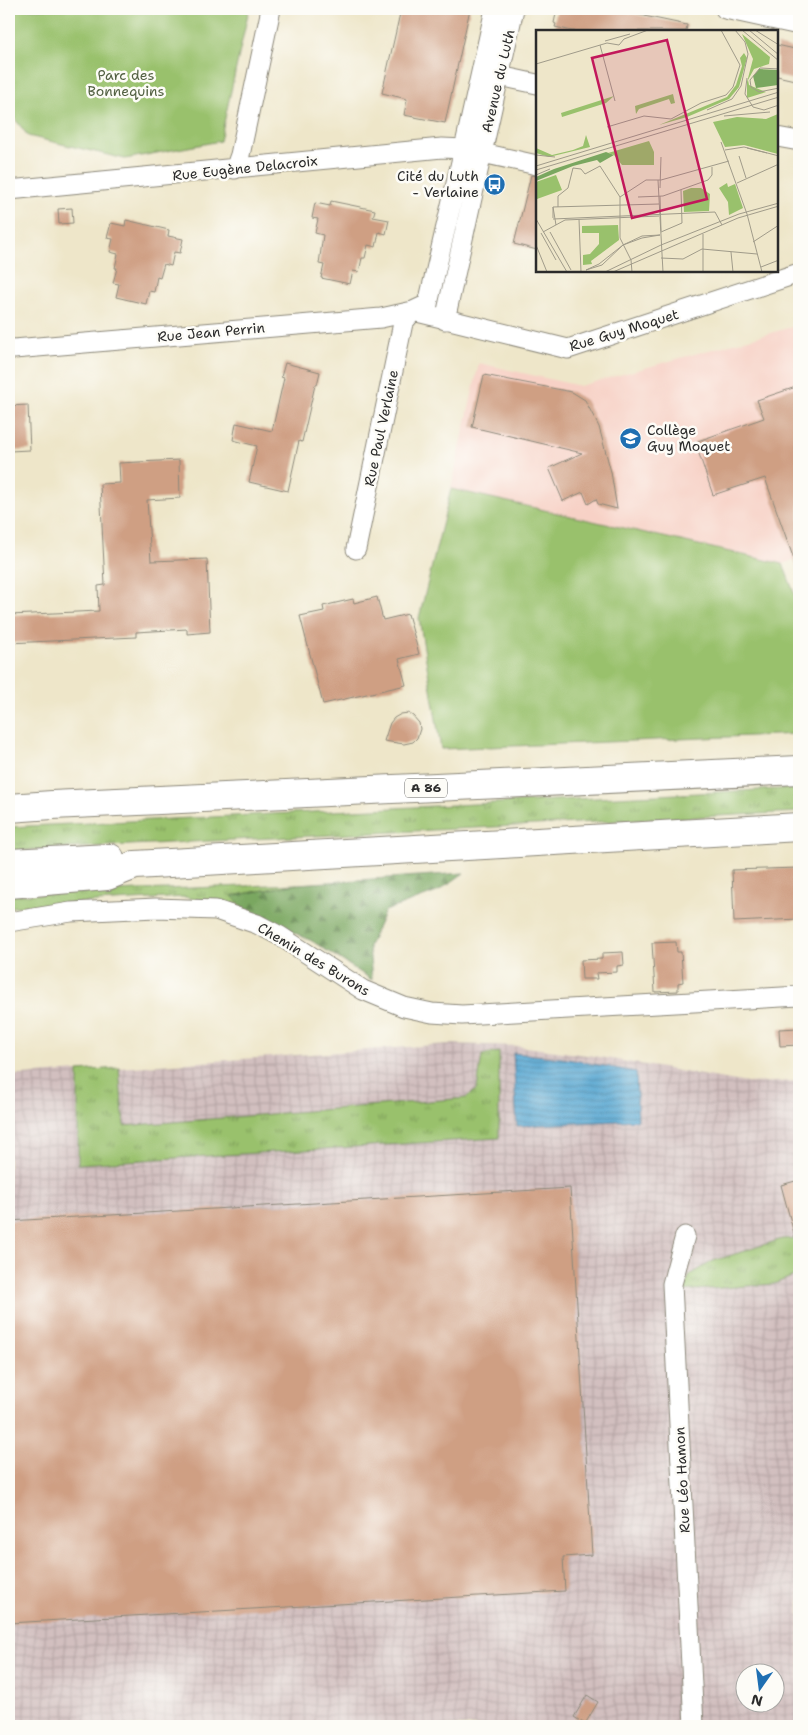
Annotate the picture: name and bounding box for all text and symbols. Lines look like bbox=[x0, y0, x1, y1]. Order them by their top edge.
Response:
street label: Avenue du Luth bbox=[477, 28, 519, 134]
inset map bbox=[536, 30, 778, 272]
park label: Parc des Bonnequins bbox=[88, 66, 165, 100]
street label: Rue Eugène Delacroix bbox=[172, 151, 318, 185]
place label: Cité du Luth - Verlaine bbox=[397, 167, 479, 201]
bus stop icon: Cité du Luth - Verlaine bbox=[483, 172, 507, 196]
street label: Rue Guy Moquet bbox=[567, 305, 681, 355]
street label: Rue Jean Perrin bbox=[156, 318, 266, 346]
street label: Rue Paul Verlaine bbox=[360, 368, 402, 488]
place label: Collège Guy Moquet bbox=[647, 421, 730, 455]
school or university icon: Collège Guy Moquet bbox=[619, 426, 643, 450]
road number: A 86 bbox=[405, 778, 447, 798]
street label: Chemin des Burons bbox=[255, 918, 374, 1000]
street label: Rue Léo Hamon bbox=[670, 1426, 694, 1533]
north arrow bbox=[736, 1662, 786, 1712]
text: N bbox=[749, 1691, 764, 1711]

